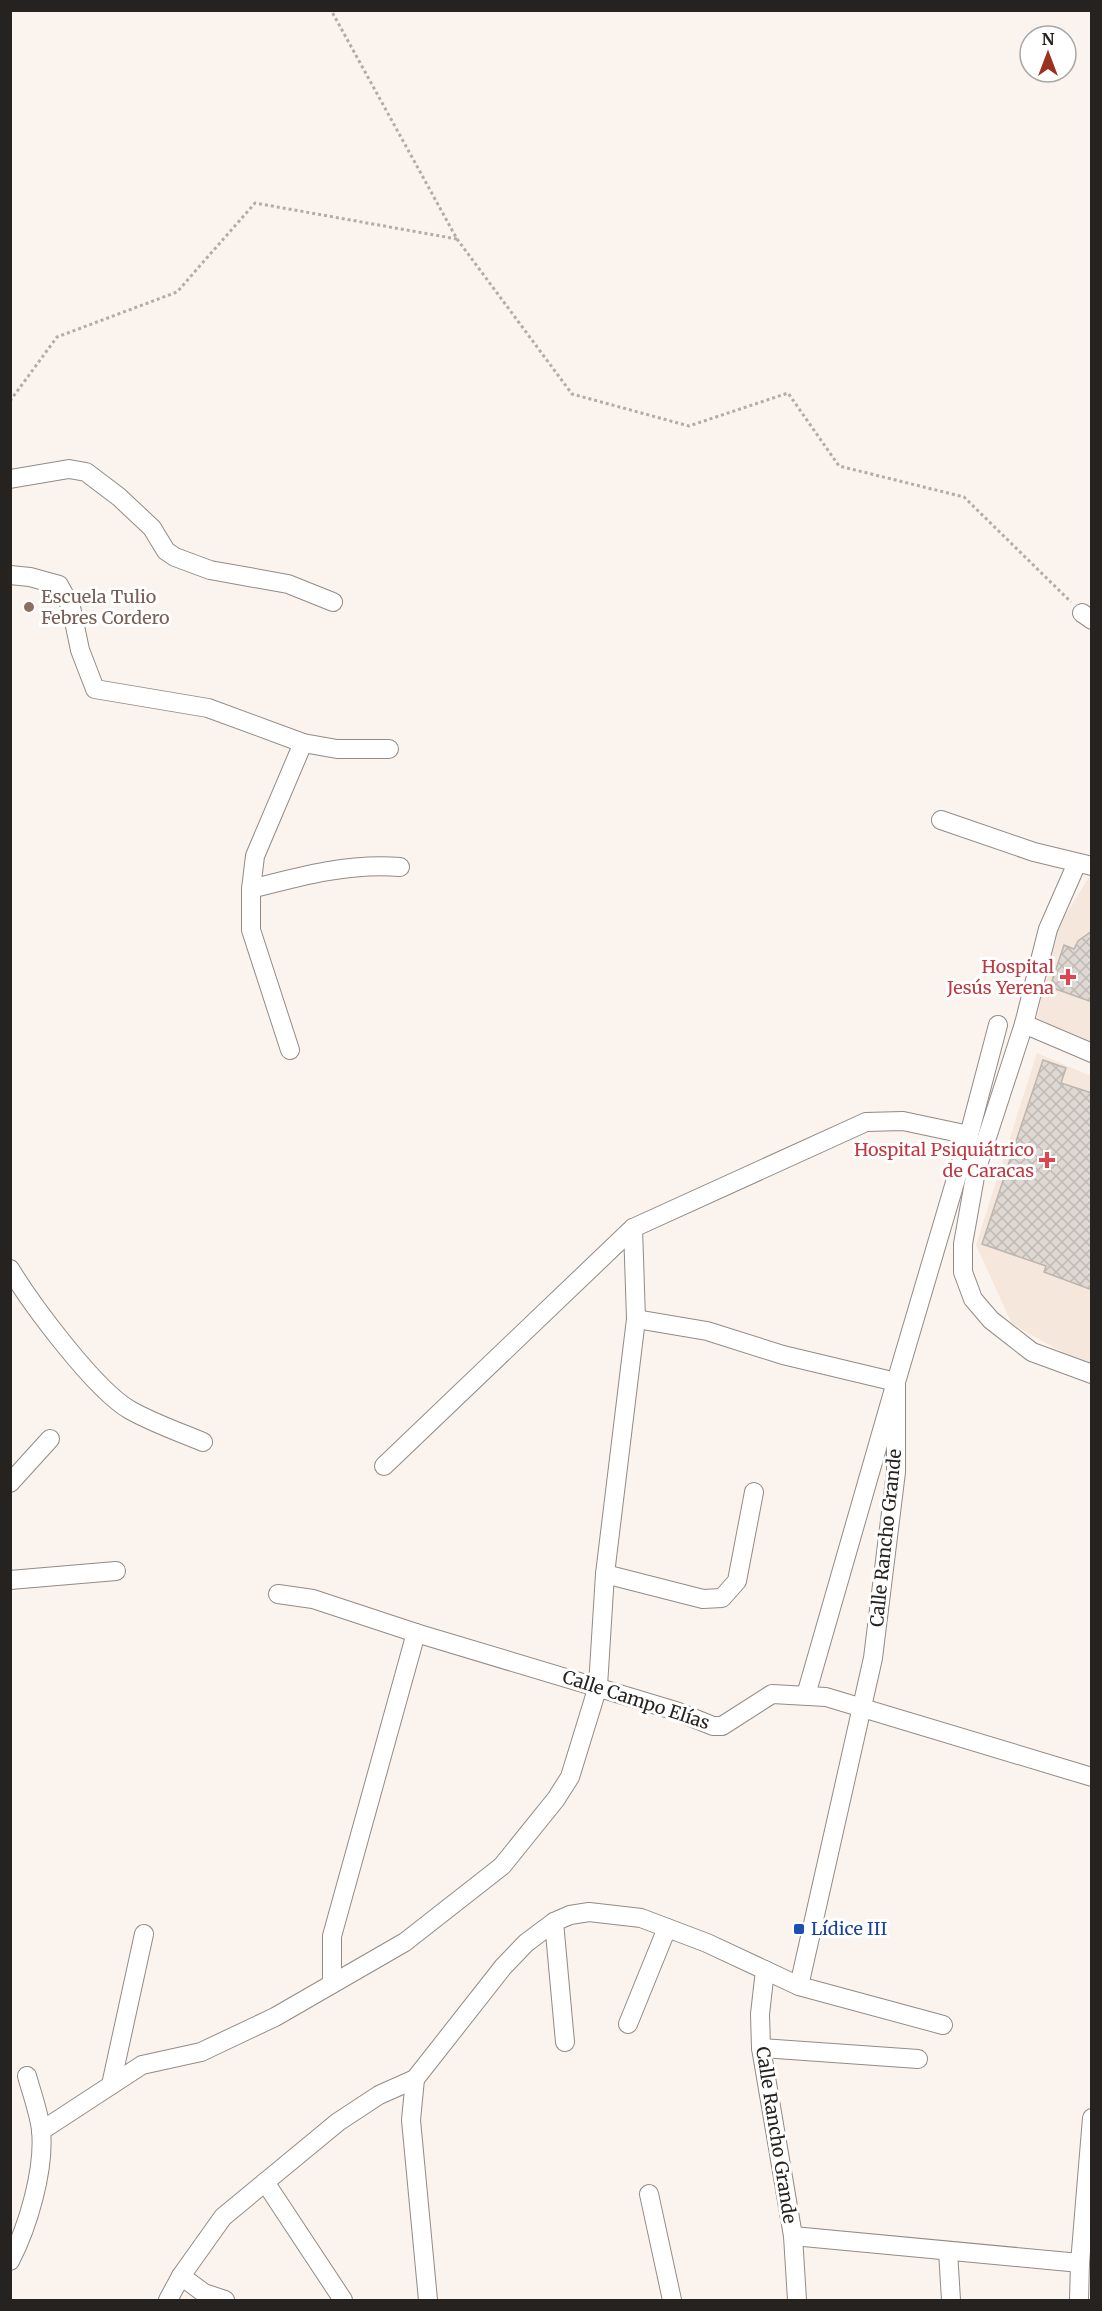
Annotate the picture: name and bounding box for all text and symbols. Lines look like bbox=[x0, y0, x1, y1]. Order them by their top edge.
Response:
north arrow bbox=[1018, 24, 1078, 84]
text: N bbox=[1042, 29, 1055, 49]
place label: Escuela Tulio Febres Cordero bbox=[41, 585, 170, 629]
marker: Escuela Tulio Febres Cordero bbox=[22, 600, 36, 614]
place label: Hospital Jesús Yerena bbox=[946, 955, 1054, 999]
marker: Hospital Jesús Yerena bbox=[1059, 968, 1077, 986]
place label: Hospital Psiquiátrico de Caracas bbox=[854, 1138, 1034, 1182]
marker: Hospital Psiquiátrico de Caracas bbox=[1038, 1151, 1056, 1169]
street label: Calle Rancho Grande bbox=[865, 1448, 906, 1628]
street label: Calle Campo Elías bbox=[560, 1665, 713, 1734]
place label: Lídice III bbox=[811, 1917, 887, 1940]
marker: Lídice III bbox=[792, 1922, 806, 1936]
street label: Calle Rancho Grande bbox=[751, 2045, 802, 2225]

